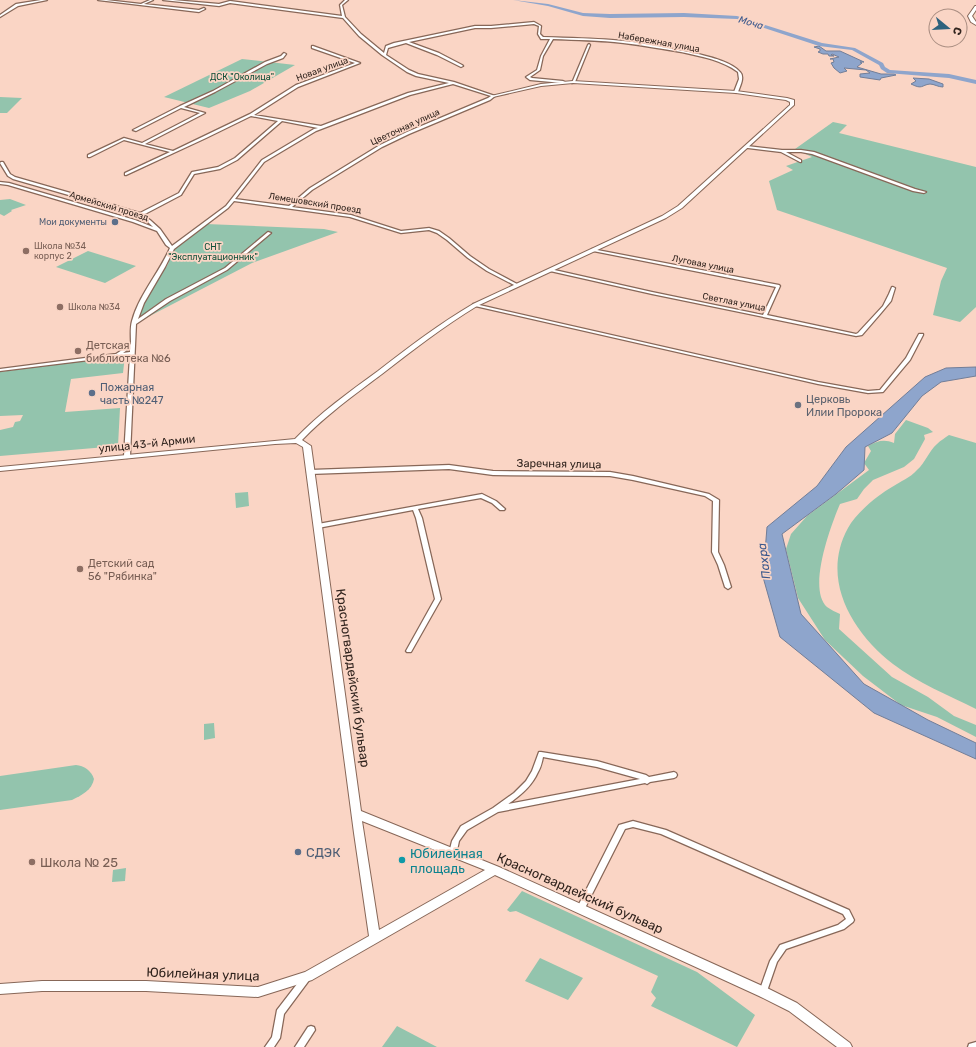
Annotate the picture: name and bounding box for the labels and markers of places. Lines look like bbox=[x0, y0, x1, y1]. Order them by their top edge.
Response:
place label: Мои документы bbox=[39, 217, 107, 227]
marker: Мои документы bbox=[110, 217, 120, 227]
place label: Школа №34 корпус 2 bbox=[34, 241, 87, 261]
marker: Школа №34 корпус 2 bbox=[21, 246, 31, 256]
marker: Школа №34 bbox=[55, 302, 65, 312]
place label: Школа №34 bbox=[68, 302, 121, 312]
place label: Детская библиотека №6 bbox=[86, 339, 171, 365]
marker: Детская библиотека №6 bbox=[73, 346, 83, 356]
place label: Пожарная часть №247 bbox=[100, 381, 164, 407]
marker: Пожарная часть №247 bbox=[87, 388, 97, 398]
place label: Церковь Илии Пророка bbox=[806, 393, 882, 419]
marker: Церковь Илии Пророка bbox=[793, 400, 803, 410]
place label: Детский сад 56 "Рябинка" bbox=[88, 557, 157, 583]
marker: Детский сад 56 "Рябинка" bbox=[75, 564, 85, 574]
place label: СДЭК bbox=[306, 845, 341, 860]
place label: Юбилейная площадь bbox=[410, 846, 483, 876]
marker: СДЭК bbox=[293, 847, 303, 857]
place label: Школа № 25 bbox=[40, 855, 118, 870]
marker: Юбилейная площадь bbox=[397, 855, 407, 865]
marker: Школа № 25 bbox=[27, 857, 37, 867]

